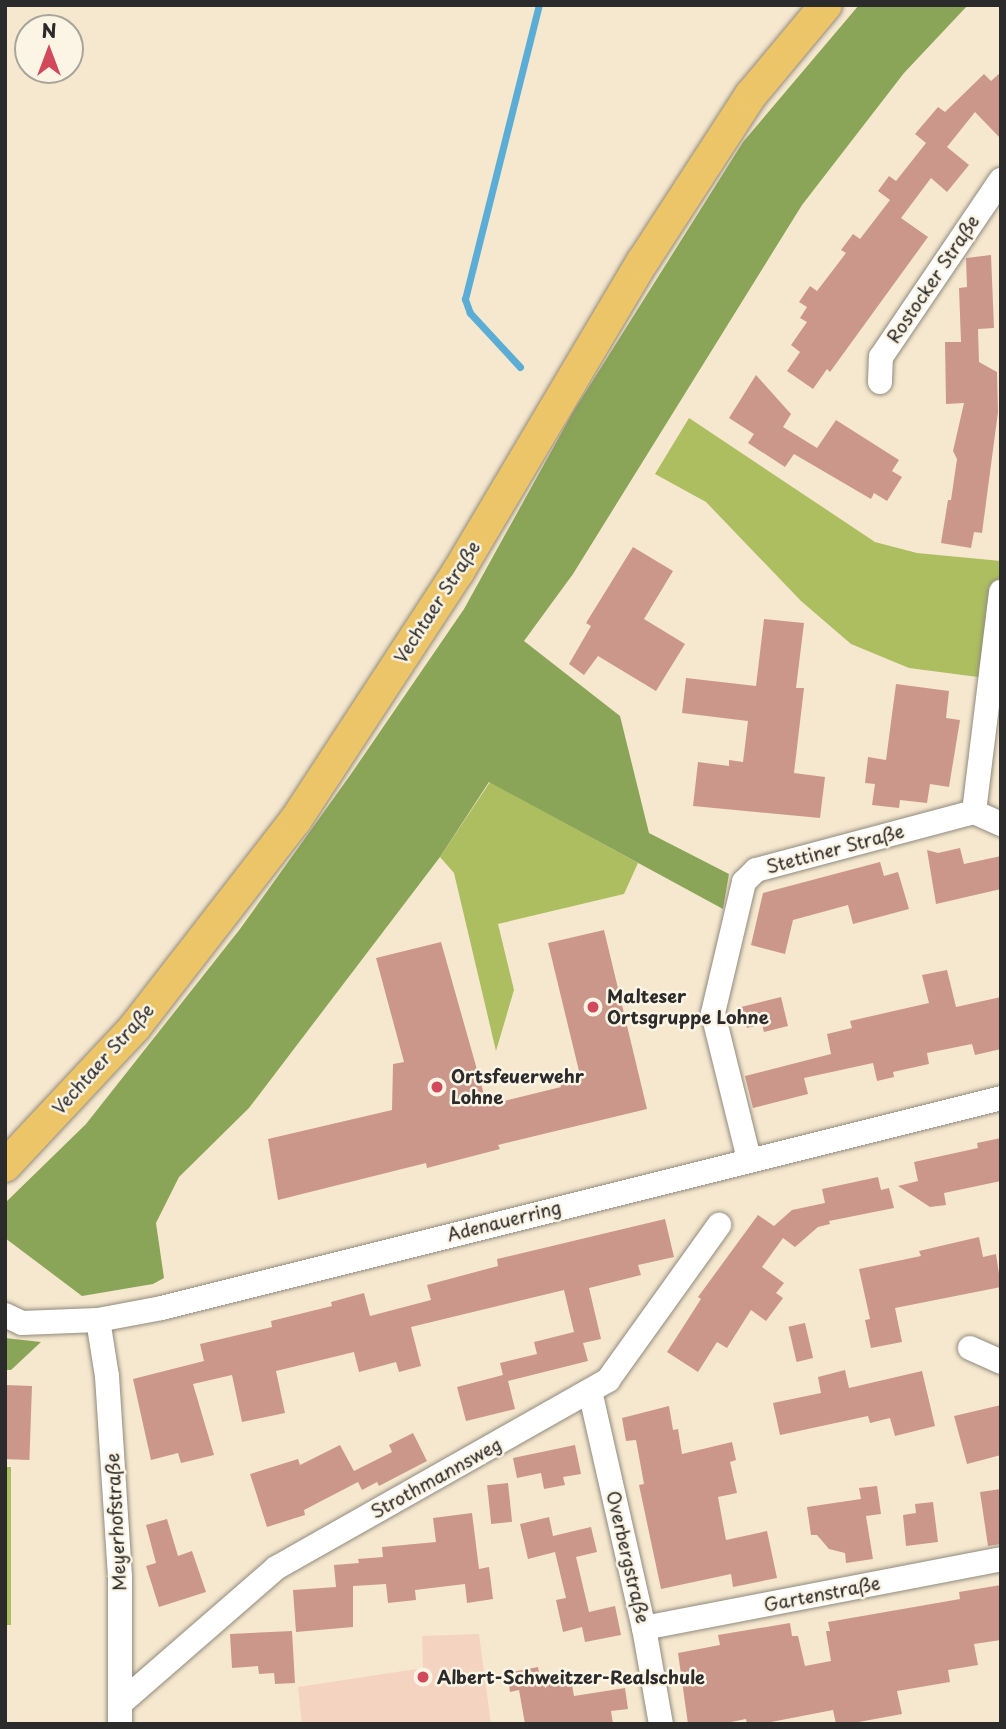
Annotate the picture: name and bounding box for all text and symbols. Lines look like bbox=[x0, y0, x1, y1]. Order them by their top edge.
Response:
north arrow bbox=[14, 14, 84, 84]
text: N bbox=[41, 16, 57, 44]
street label: Rostocker Straße bbox=[882, 211, 984, 347]
street label: Vechtaer Straße bbox=[390, 537, 484, 667]
street label: Stettiner Straße bbox=[763, 820, 907, 878]
place label: Malteser Ortsgruppe Lohne bbox=[607, 986, 769, 1028]
street label: Vechtaer Straße bbox=[48, 999, 158, 1119]
marker: Malteser Ortsgruppe Lohne bbox=[585, 999, 601, 1015]
place label: Ortsfeuerwehr Lohne bbox=[451, 1066, 584, 1108]
marker: Ortsfeuerwehr Lohne bbox=[429, 1079, 445, 1095]
street label: Adenauerring bbox=[445, 1196, 563, 1246]
street label: Strothmannsweg bbox=[367, 1433, 505, 1523]
street label: Meyerhofstraße bbox=[102, 1453, 130, 1591]
street label: Overbergstraße bbox=[602, 1489, 654, 1625]
street label: Gartenstraße bbox=[762, 1572, 882, 1616]
place label: Albert-Schweitzer-Realschule bbox=[437, 1666, 705, 1688]
marker: Albert-Schweitzer-Realschule bbox=[415, 1669, 431, 1685]

